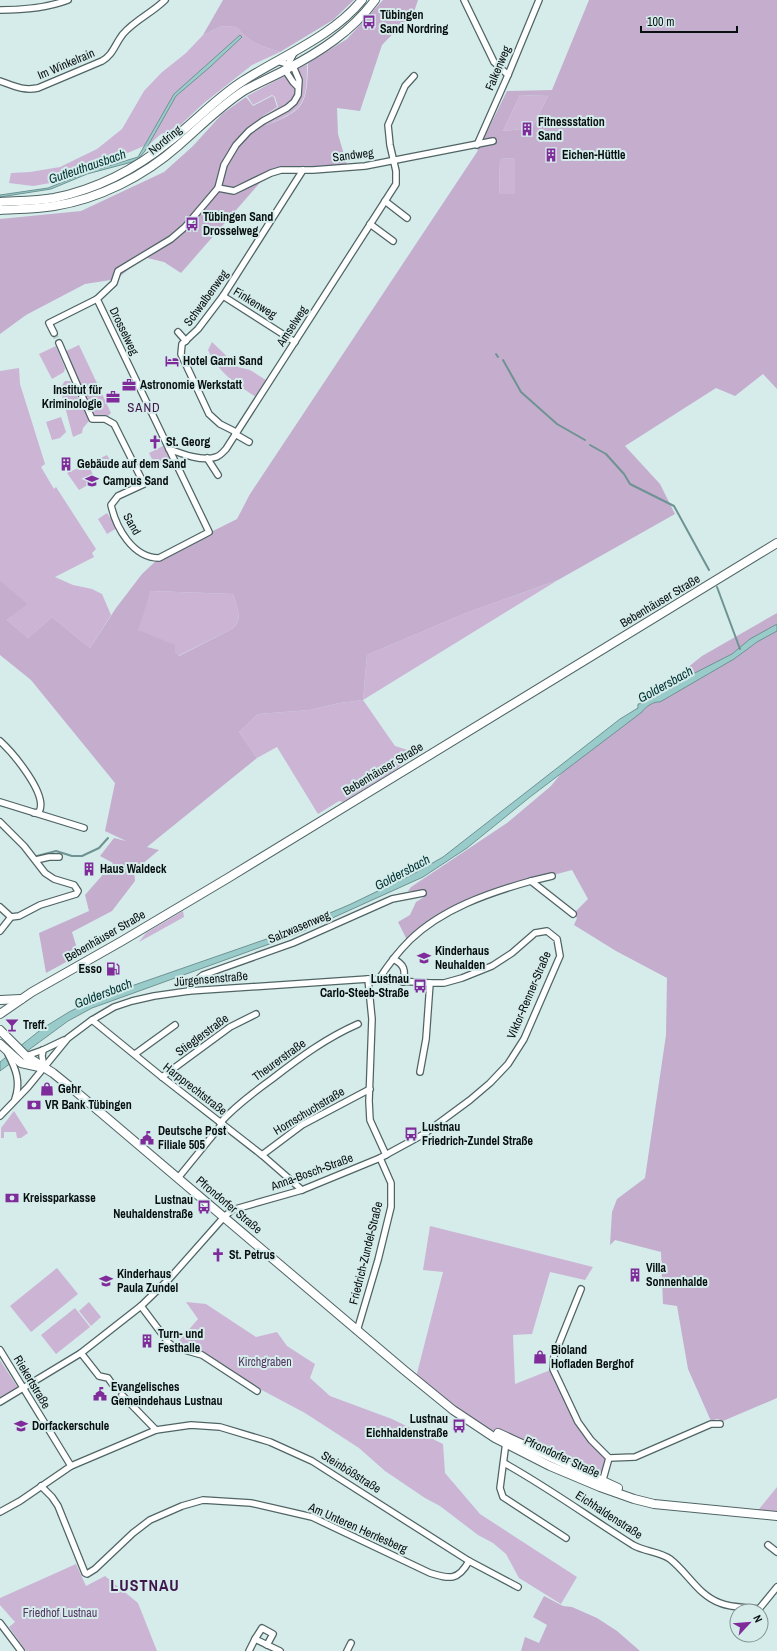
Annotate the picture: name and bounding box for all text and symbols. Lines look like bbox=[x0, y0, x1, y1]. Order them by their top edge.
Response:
place label: Tübingen Sand Nordring bbox=[380, 7, 448, 37]
scale bar bbox=[641, 8, 737, 34]
bus stop icon: Tübingen Sand Nordring bbox=[361, 14, 377, 30]
text: 100 m bbox=[647, 14, 674, 30]
street label: Falkenweg bbox=[481, 43, 515, 93]
street label: Im Winkelrain bbox=[35, 45, 97, 83]
place label: Fitnessstation Sand bbox=[538, 114, 605, 144]
street label: Nordring bbox=[145, 121, 185, 158]
building icon: Fitnessstation Sand bbox=[519, 121, 535, 137]
street label: Sandweg bbox=[332, 144, 375, 165]
water label: Gutleuthausbach bbox=[46, 145, 128, 188]
building icon: Eichen-Hüttle bbox=[543, 147, 559, 163]
place label: Eichen-Hüttle bbox=[562, 147, 626, 163]
place label: Tübingen Sand Drosselweg bbox=[203, 209, 273, 239]
bus stop icon: Tübingen Sand Drosselweg bbox=[184, 216, 200, 232]
street label: Schwalbenweg bbox=[180, 266, 232, 329]
street label: Finkenweg bbox=[230, 283, 280, 323]
street label: Amselweg bbox=[272, 302, 311, 350]
street label: Drosselweg bbox=[106, 304, 143, 358]
hotel icon: Hotel Garni Sand bbox=[164, 353, 180, 369]
place label: Hotel Garni Sand bbox=[183, 353, 263, 369]
office icon: Astronomie Werkstatt bbox=[121, 377, 137, 393]
place label: Astronomie Werkstatt bbox=[140, 377, 243, 393]
place label: Institut für Kriminologie bbox=[42, 382, 103, 412]
office icon: Institut für Kriminologie bbox=[105, 389, 121, 405]
district label: SAND bbox=[127, 399, 161, 416]
church icon: St. Georg bbox=[147, 434, 163, 450]
place label: St. Georg bbox=[166, 434, 210, 450]
building icon: Gebäude auf dem Sand bbox=[58, 456, 74, 472]
place label: Gebäude auf dem Sand bbox=[77, 456, 186, 472]
school or university icon: Campus Sand bbox=[84, 473, 100, 489]
place label: Campus Sand bbox=[103, 473, 169, 489]
street label: Sand bbox=[119, 510, 145, 538]
street label: Bebenhäuser Straße bbox=[617, 571, 703, 631]
water label: Goldersbach bbox=[635, 662, 696, 707]
street label: Bebenhäuser Straße bbox=[340, 739, 426, 799]
water label: Goldersbach bbox=[372, 851, 433, 894]
building icon: Haus Waldeck bbox=[81, 861, 97, 877]
place label: Haus Waldeck bbox=[100, 861, 167, 877]
street label: Bebenhäuser Straße bbox=[62, 906, 148, 966]
street label: Salzwasenweg bbox=[266, 907, 333, 947]
place label: Kinderhaus Neuhalden bbox=[435, 943, 490, 973]
street label: Viktor-Renner-Straße bbox=[503, 949, 555, 1041]
school or university icon: Kinderhaus Neuhalden bbox=[416, 950, 432, 966]
place label: Esso bbox=[78, 961, 102, 977]
fuel station icon: Esso bbox=[105, 961, 121, 977]
street label: Jürgensenstraße bbox=[174, 968, 248, 990]
place label: Lustnau Carlo-Steeb-Straße bbox=[320, 971, 410, 1001]
water label: Goldersbach bbox=[72, 975, 135, 1012]
bus stop icon: Lustnau Carlo-Steeb-Straße bbox=[412, 978, 428, 994]
street label: Stieglerstraße bbox=[172, 1010, 232, 1060]
bar icon: Treff. bbox=[4, 1017, 20, 1033]
place label: Treff. bbox=[23, 1017, 47, 1033]
street label: Theurerstraße bbox=[249, 1035, 309, 1085]
street label: Harpprechtstraße bbox=[160, 1059, 230, 1119]
shop icon: Gehr bbox=[39, 1081, 55, 1097]
place label: Gehr bbox=[58, 1081, 81, 1097]
street label: Hornschuchstraße bbox=[270, 1083, 348, 1139]
bank icon: VR Bank Tübingen bbox=[26, 1097, 42, 1113]
place label: VR Bank Tübingen bbox=[45, 1097, 132, 1113]
place label: Lustnau Friedrich-Zundel Straße bbox=[422, 1119, 534, 1149]
place label: Deutsche Post Filiale 505 bbox=[158, 1123, 227, 1153]
bus stop icon: Lustnau Friedrich-Zundel Straße bbox=[403, 1126, 419, 1142]
public building icon: Deutsche Post Filiale 505 bbox=[139, 1130, 155, 1146]
street label: Anna-Bosch-Straße bbox=[268, 1150, 355, 1195]
street label: Pfrondorfer Straße bbox=[193, 1173, 265, 1237]
bank icon: Kreissparkasse bbox=[4, 1190, 20, 1206]
place label: Kreissparkasse bbox=[23, 1190, 96, 1206]
place label: Lustnau Neuhaldenstraße bbox=[113, 1192, 194, 1222]
bus stop icon: Lustnau Neuhaldenstraße bbox=[196, 1199, 212, 1215]
street label: Friedrich-Zundel-Straße bbox=[345, 1200, 387, 1306]
church icon: St. Petrus bbox=[210, 1247, 226, 1263]
place label: St. Petrus bbox=[229, 1247, 275, 1263]
place label: Villa Sonnenhalde bbox=[646, 1260, 708, 1290]
place label: Kinderhaus Paula Zundel bbox=[117, 1266, 179, 1296]
building icon: Villa Sonnenhalde bbox=[627, 1267, 643, 1283]
school or university icon: Kinderhaus Paula Zundel bbox=[98, 1273, 114, 1289]
place label: Turn- und Festhalle bbox=[158, 1326, 203, 1356]
building icon: Turn- und Festhalle bbox=[139, 1333, 155, 1349]
place label: Bioland Hofladen Berghof bbox=[551, 1342, 634, 1372]
shop icon: Bioland Hofladen Berghof bbox=[532, 1349, 548, 1365]
street label: Riekertstraße bbox=[10, 1352, 54, 1412]
park label: Kirchgraben bbox=[238, 1354, 292, 1370]
place label: Evangelisches Gemeindehaus Lustnau bbox=[111, 1379, 223, 1409]
public building icon: Evangelisches Gemeindehaus Lustnau bbox=[92, 1386, 108, 1402]
place label: Lustnau Eichhaldenstraße bbox=[366, 1411, 449, 1441]
school or university icon: Dorfackerschule bbox=[13, 1418, 29, 1434]
place label: Dorfackerschule bbox=[32, 1418, 110, 1434]
bus stop icon: Lustnau Eichhaldenstraße bbox=[451, 1418, 467, 1434]
street label: Pfrondorfer Straße bbox=[522, 1433, 602, 1481]
street label: Steinbößstraße bbox=[318, 1447, 384, 1497]
street label: Eichhaldenstraße bbox=[572, 1487, 646, 1543]
street label: Am Unteren Herrlesberg bbox=[305, 1499, 410, 1557]
district label: LUSTNAU bbox=[110, 1574, 180, 1596]
north arrow bbox=[729, 1603, 769, 1643]
park label: Friedhof Lustnau bbox=[23, 1605, 97, 1621]
text: N bbox=[750, 1613, 766, 1625]

